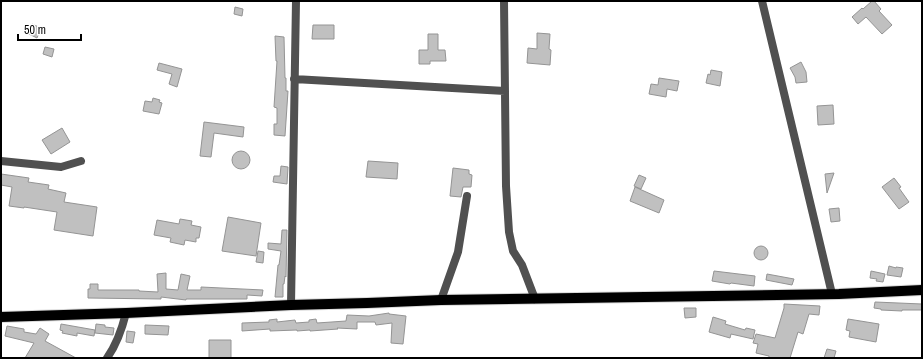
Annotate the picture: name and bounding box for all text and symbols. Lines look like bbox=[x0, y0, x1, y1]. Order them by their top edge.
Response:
scale bar bbox=[18, 16, 81, 42]
text: 50 m bbox=[24, 22, 46, 38]

